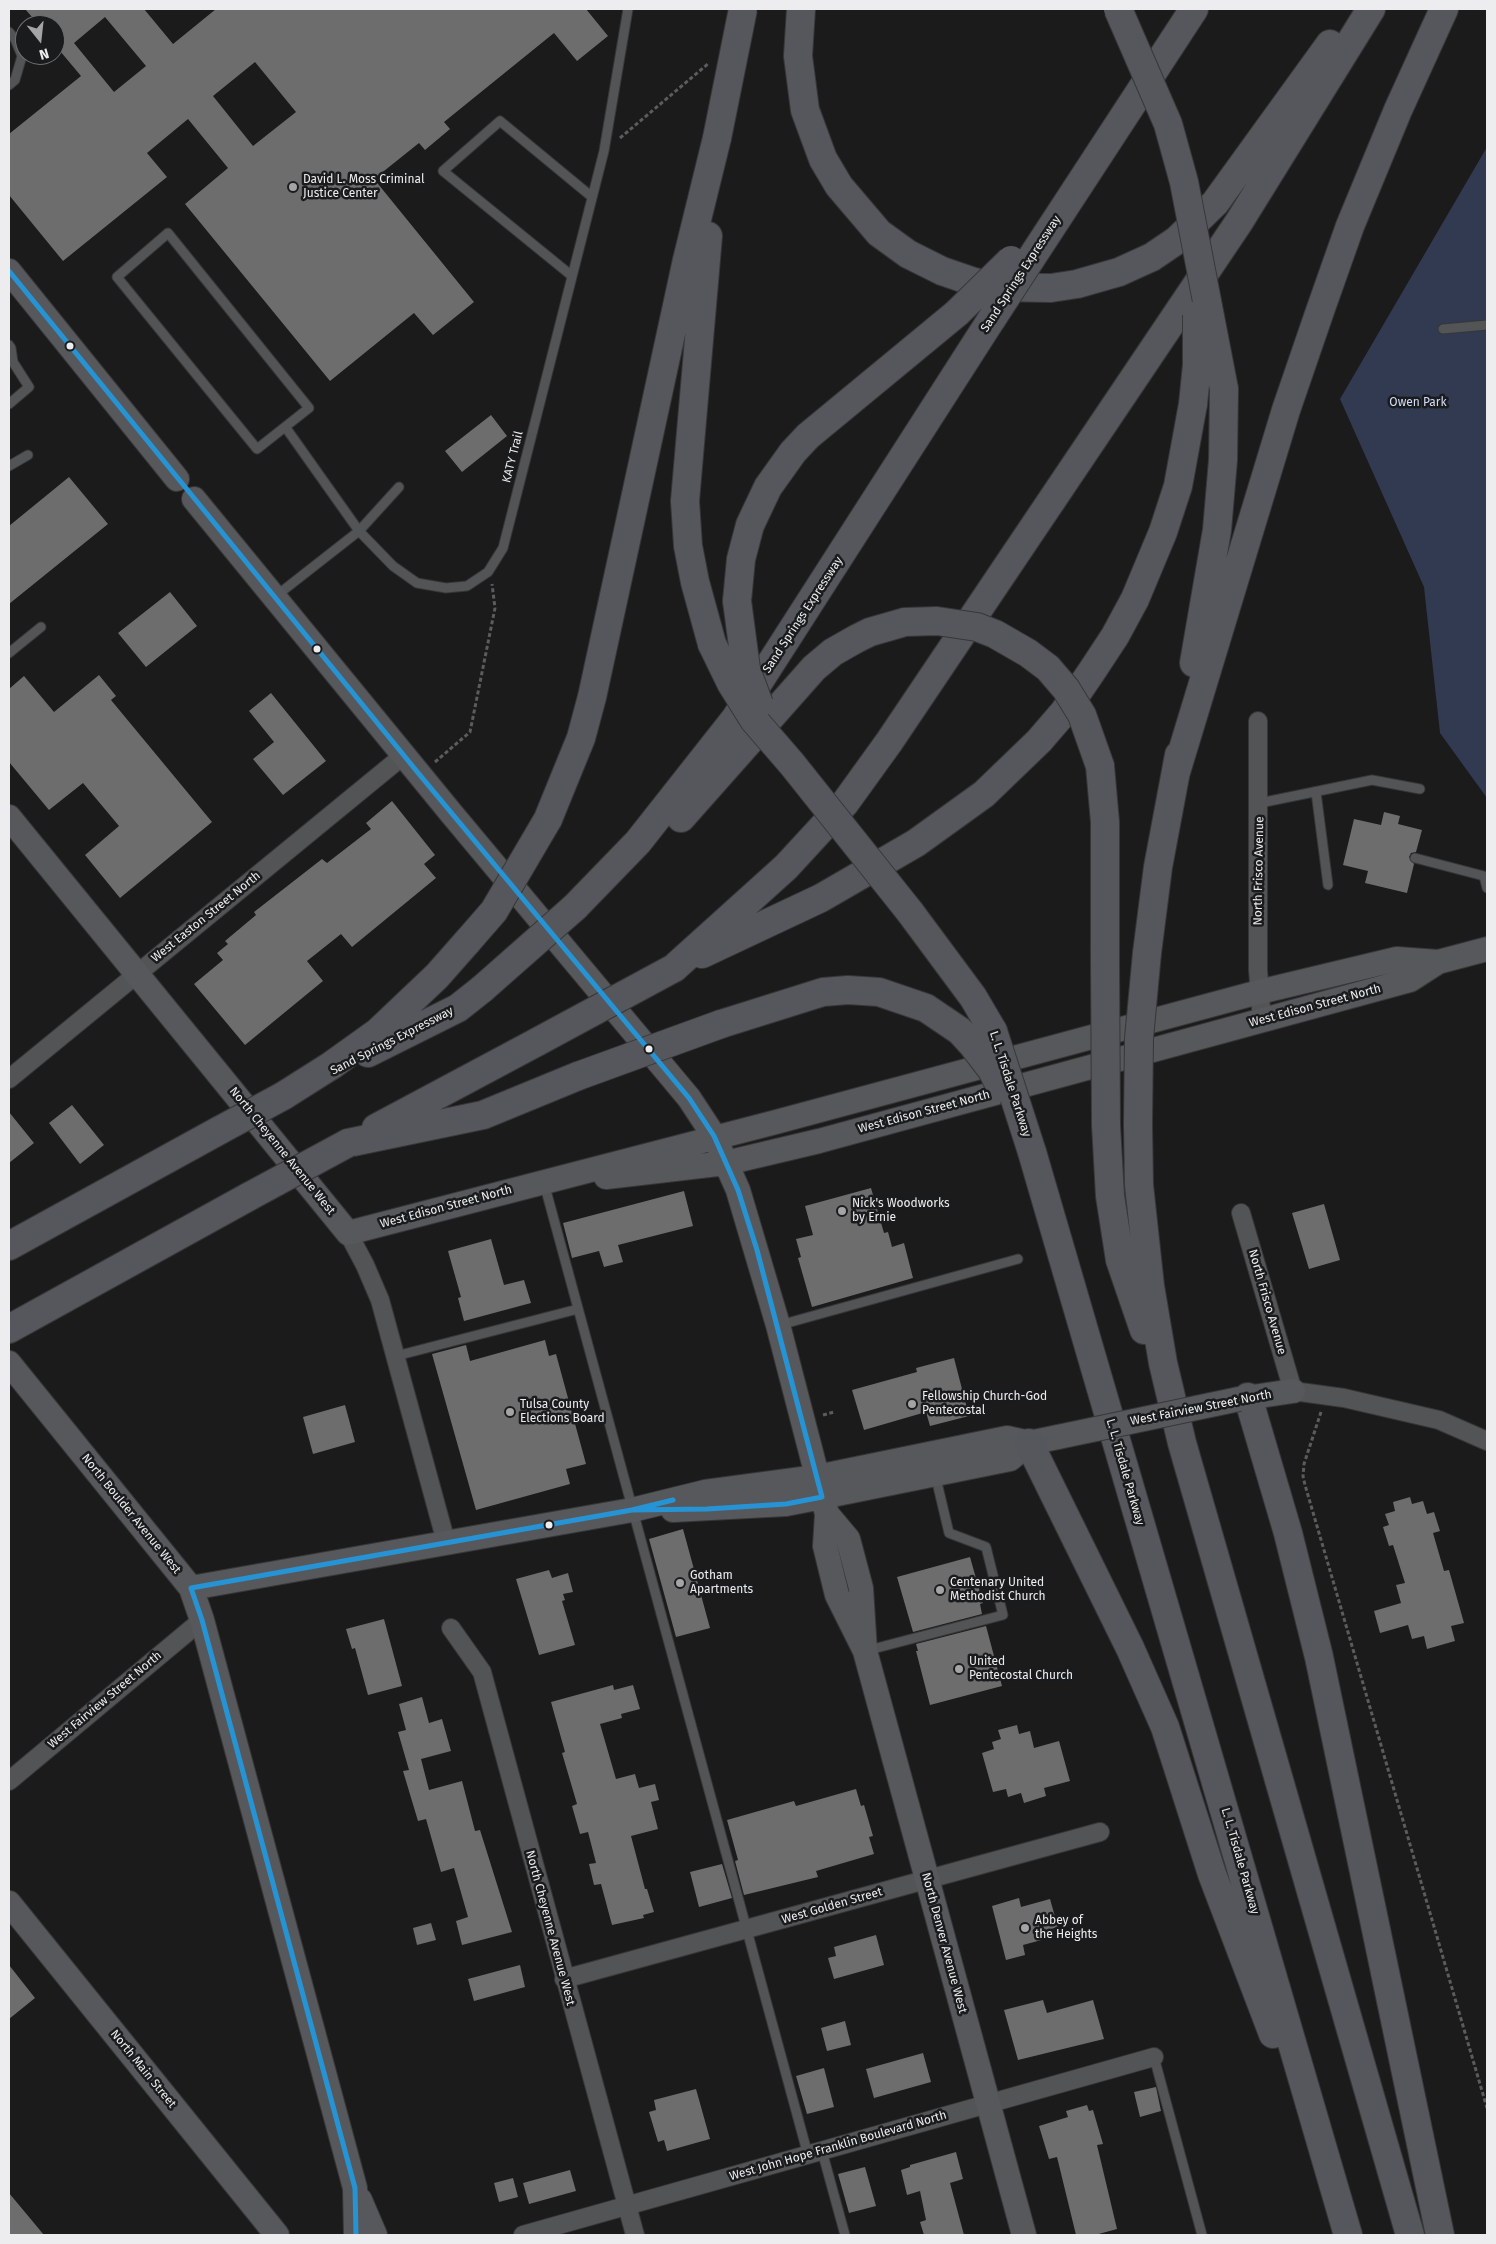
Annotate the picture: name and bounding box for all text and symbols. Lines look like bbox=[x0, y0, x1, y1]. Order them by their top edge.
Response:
north arrow bbox=[15, 15, 65, 65]
text: N bbox=[37, 44, 51, 63]
place label: David L. Moss Criminal Justice Center bbox=[303, 173, 424, 201]
marker: David L. Moss Criminal Justice Center bbox=[287, 181, 299, 193]
street label: Sand Springs Expressway bbox=[978, 213, 1064, 335]
unlabelled marker bbox=[65, 341, 75, 351]
park label: Owen Park bbox=[1389, 396, 1447, 410]
street label: KATY Trail bbox=[500, 430, 526, 484]
street label: Sand Springs Expressway bbox=[760, 554, 846, 676]
unlabelled marker bbox=[312, 644, 322, 654]
street label: North Frisco Avenue bbox=[1251, 816, 1267, 926]
street label: West Easton Street North bbox=[149, 869, 263, 965]
street label: West Edison Street North bbox=[1247, 981, 1383, 1031]
street label: Sand Springs Expressway bbox=[328, 1004, 456, 1078]
street label: L. L. Tisdale Parkway bbox=[986, 1029, 1034, 1139]
unlabelled marker bbox=[644, 1044, 654, 1054]
street label: North Cheyenne Avenue West bbox=[226, 1084, 338, 1218]
street label: West Edison Street North bbox=[856, 1087, 992, 1137]
street label: West Edison Street North bbox=[378, 1182, 514, 1232]
place label: Nick's Woodworks by Ernie bbox=[852, 1197, 950, 1225]
marker: Nick's Woodworks by Ernie bbox=[836, 1205, 848, 1217]
street label: North Frisco Avenue bbox=[1245, 1248, 1289, 1356]
street label: West Fairview Street North bbox=[1129, 1387, 1273, 1429]
place label: Fellowship Church-God Pentecostal bbox=[922, 1390, 1047, 1418]
place label: Tulsa County Elections Board bbox=[520, 1398, 605, 1426]
marker: Fellowship Church-God Pentecostal bbox=[906, 1398, 918, 1410]
marker: Tulsa County Elections Board bbox=[504, 1406, 516, 1418]
street label: L. L. Tisdale Parkway bbox=[1103, 1417, 1147, 1527]
street label: North Boulder Avenue West bbox=[78, 1451, 184, 1577]
unlabelled marker bbox=[544, 1520, 554, 1530]
place label: Gotham Apartments bbox=[690, 1569, 753, 1597]
place label: Centenary United Methodist Church bbox=[950, 1576, 1046, 1604]
marker: Gotham Apartments bbox=[674, 1577, 686, 1589]
marker: Centenary United Methodist Church bbox=[934, 1584, 946, 1596]
street label: West Fairview Street North bbox=[45, 1648, 165, 1752]
place label: United Pentecostal Church bbox=[969, 1655, 1073, 1683]
marker: United Pentecostal Church bbox=[953, 1663, 965, 1675]
street label: L. L. Tisdale Parkway bbox=[1218, 1806, 1262, 1916]
street label: North Cheyenne Avenue West bbox=[522, 1849, 578, 2007]
street label: North Denver Avenue West bbox=[918, 1871, 970, 2015]
street label: West Golden Street bbox=[780, 1885, 884, 1927]
place label: Abbey of the Heights bbox=[1035, 1914, 1097, 1942]
marker: Abbey of the Heights bbox=[1019, 1922, 1031, 1934]
street label: North Main Street bbox=[107, 2027, 179, 2111]
street label: West John Hope Franklin Boulevard North bbox=[728, 2108, 948, 2184]

